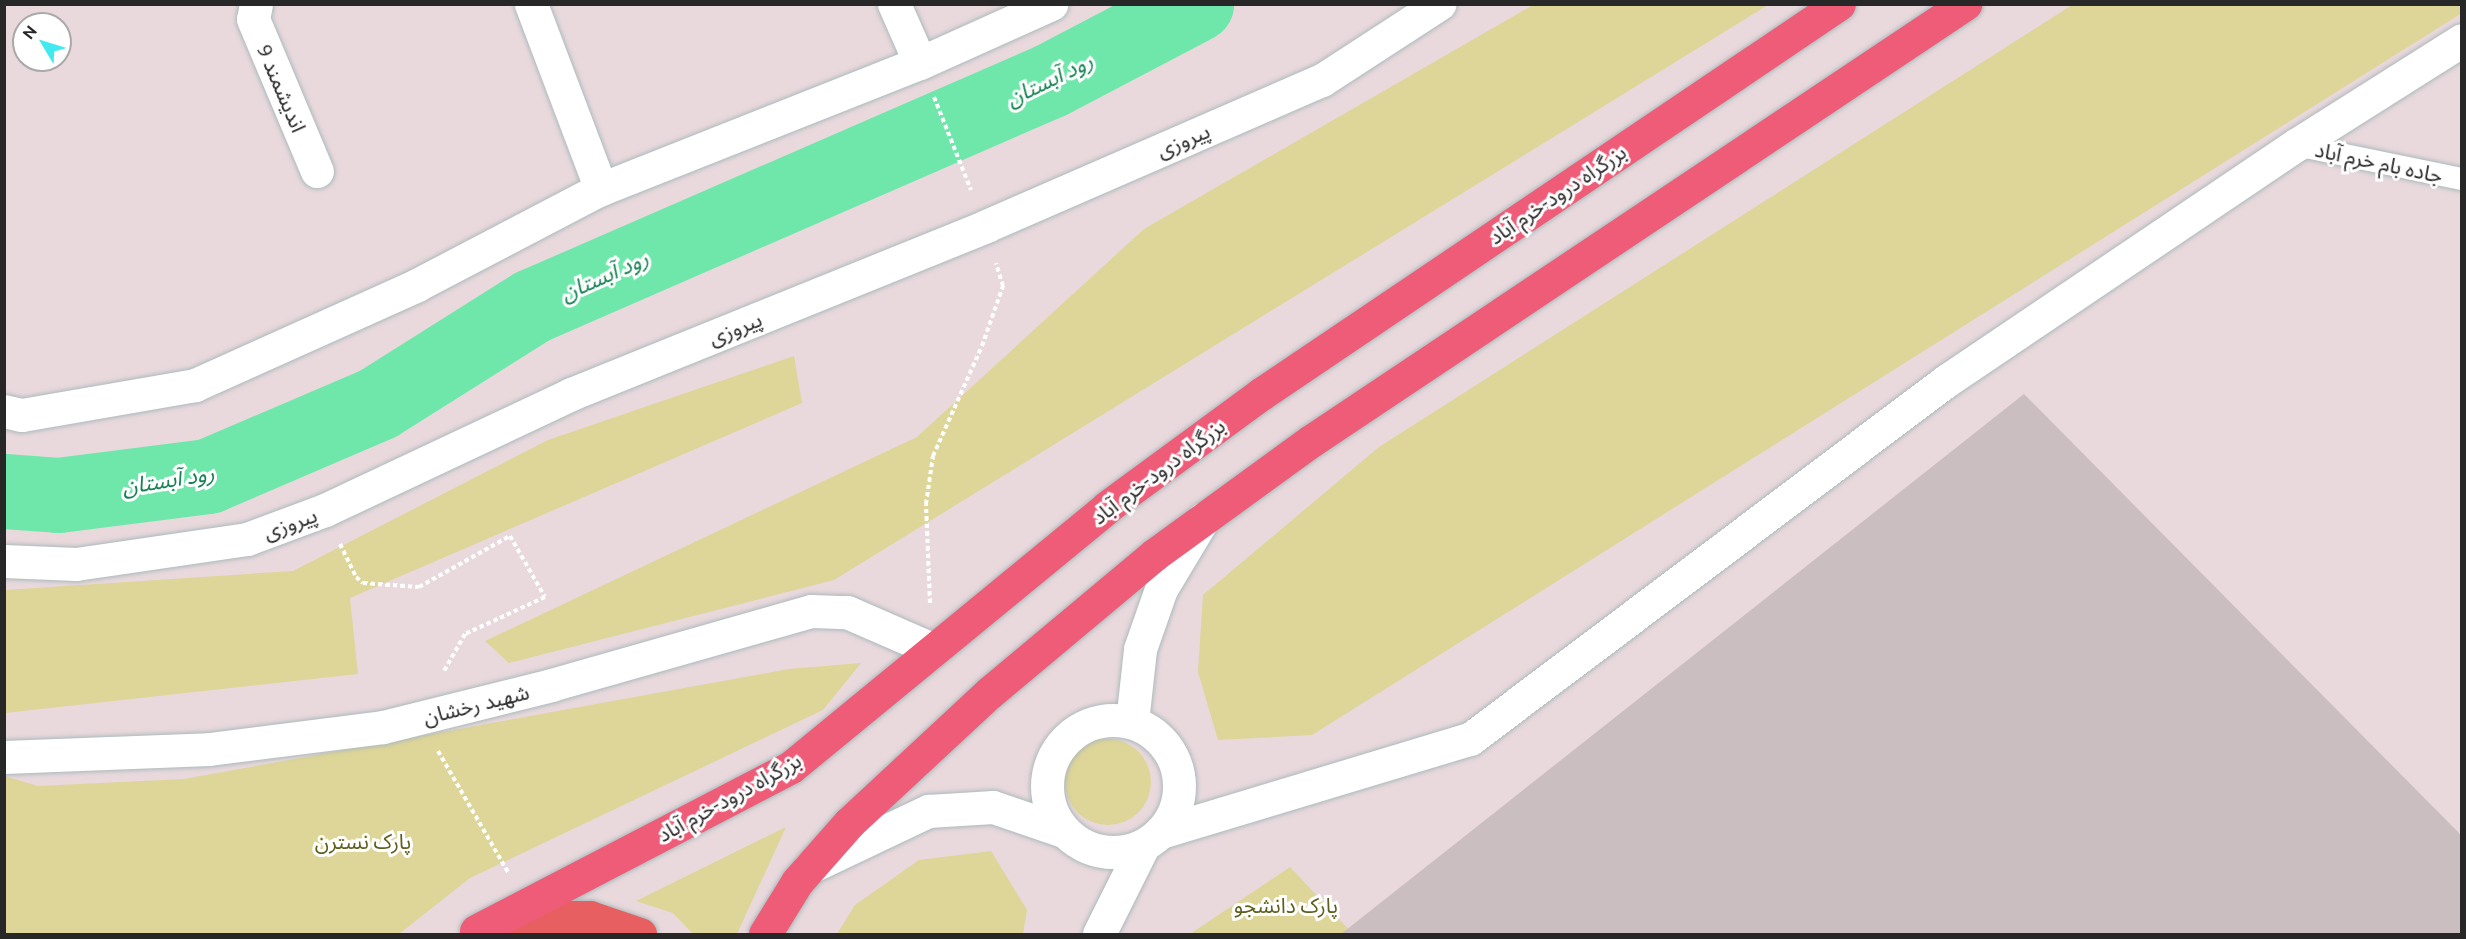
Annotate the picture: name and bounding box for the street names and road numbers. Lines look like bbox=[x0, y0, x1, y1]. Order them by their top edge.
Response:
street label: اندیشمند 9 bbox=[252, 40, 312, 136]
street label: پیروزی bbox=[1153, 118, 1213, 162]
street label: جاده بام خرم آباد bbox=[2313, 136, 2445, 188]
street label: بزرگراه درود-خرم آباد bbox=[1484, 139, 1630, 249]
street label: پیروزی bbox=[705, 306, 765, 350]
street label: بزرگراه درود-خرم آباد bbox=[1086, 413, 1230, 529]
street label: پیروزی bbox=[260, 502, 320, 544]
street label: شهید رخشان bbox=[420, 679, 532, 729]
street label: بزرگراه درود-خرم آباد bbox=[653, 747, 805, 847]

